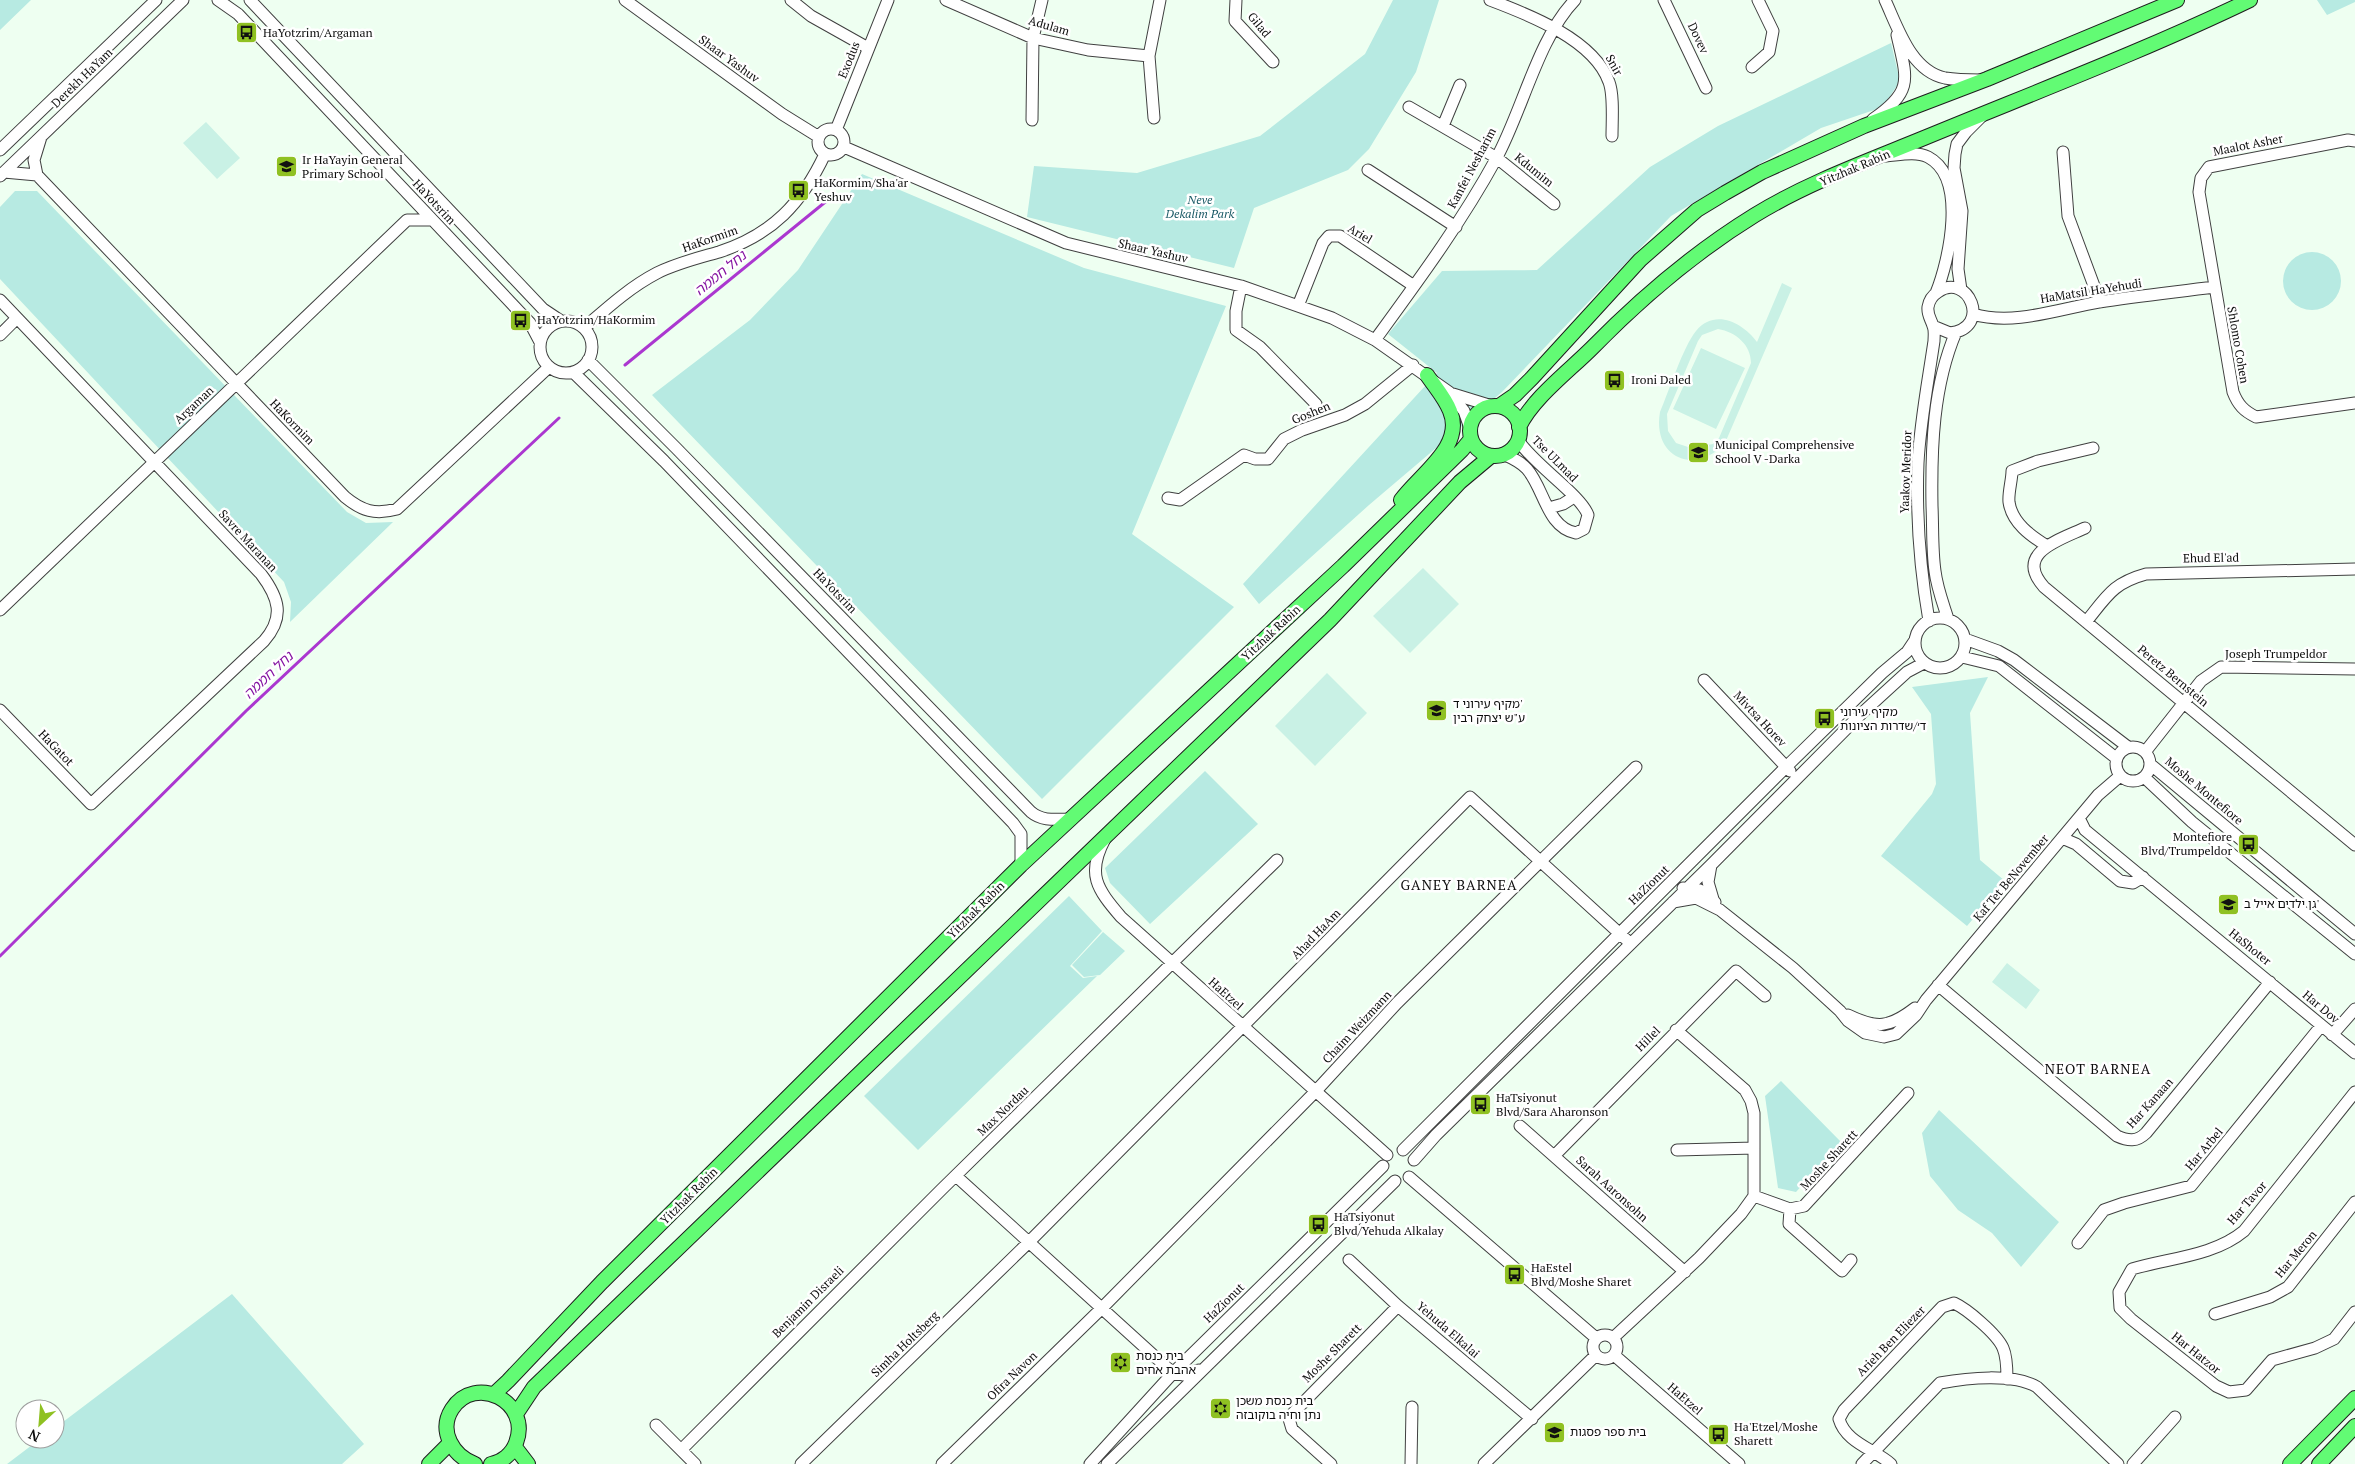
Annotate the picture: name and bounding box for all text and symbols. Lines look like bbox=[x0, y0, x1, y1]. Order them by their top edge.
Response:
street label: Gilad bbox=[1245, 9, 1274, 41]
street label: Adulam bbox=[1027, 13, 1072, 39]
street label: Dovev bbox=[1685, 20, 1713, 57]
bus stop icon: HaYotzrim/Argaman bbox=[235, 21, 259, 45]
place label: HaYotzrim/Argaman bbox=[263, 25, 373, 40]
street label: Shaar Yashuv bbox=[696, 32, 763, 86]
street label: Exodus bbox=[834, 39, 863, 80]
street label: Derekh HaYam bbox=[48, 44, 116, 111]
street label: Snir bbox=[1603, 52, 1626, 78]
street label: Kanfei Nesharim bbox=[1444, 124, 1499, 211]
street label: Maalot Asher bbox=[2212, 130, 2284, 159]
street label: Yitzhak Rabin bbox=[1817, 146, 1892, 189]
street label: Kdumim bbox=[1512, 149, 1557, 190]
place label: Ir HaYayin General Primary School bbox=[302, 152, 403, 181]
school or university icon: Ir HaYayin General Primary School bbox=[274, 155, 298, 179]
place label: HaKormim/Sha'ar Yeshuv bbox=[814, 175, 909, 204]
street label: HaYotsrim bbox=[410, 176, 459, 228]
bus stop icon: HaKormim/Sha'ar Yeshuv bbox=[786, 178, 810, 202]
park label: Neve Dekalim Park bbox=[1165, 192, 1235, 221]
street label: Ariel bbox=[1345, 220, 1376, 247]
street label: HaKormim bbox=[680, 222, 740, 255]
street label: Shaar Yashuv bbox=[1117, 235, 1190, 266]
water label: נחל חממה bbox=[690, 245, 751, 299]
street label: HaMatsil HaYehudi bbox=[2039, 275, 2143, 306]
street label: Shlomo Cohen bbox=[2224, 305, 2253, 385]
bus stop icon: HaYotzrim/HaKormim bbox=[509, 308, 533, 332]
place label: HaYotzrim/HaKormim bbox=[537, 312, 656, 327]
bus stop icon: Ironi Daled bbox=[1603, 368, 1627, 392]
place label: Ironi Daled bbox=[1631, 372, 1691, 387]
street label: Argaman bbox=[171, 383, 217, 427]
street label: HaKormim bbox=[267, 396, 318, 448]
street label: Goshen bbox=[1289, 398, 1332, 427]
street label: Yaakov Meridor bbox=[1897, 430, 1914, 514]
street label: Tse ULmad bbox=[1529, 433, 1582, 485]
place label: Municipal Comprehensive School V -Darka bbox=[1715, 437, 1854, 466]
school or university icon: Municipal Comprehensive School V -Darka bbox=[1687, 440, 1711, 464]
street label: Savre Maranan bbox=[216, 506, 281, 575]
street label: Ehud El'ad bbox=[2183, 550, 2240, 565]
street label: HaYotsrim bbox=[810, 565, 861, 617]
street label: Yitzhak Rabin bbox=[1238, 602, 1303, 664]
street label: Peretz Bernstein bbox=[2135, 642, 2212, 710]
water label: נחל חממה bbox=[239, 646, 298, 703]
street label: Joseph Trumpeldor bbox=[2225, 646, 2327, 661]
street label: Mivtsa Horev bbox=[1731, 688, 1791, 750]
place label: מקיף עירוני ד' ע"ש יצחק רבין bbox=[1453, 696, 1525, 725]
school or university icon: מקיף עירוני ד' ע"ש יצחק רבין bbox=[1425, 699, 1449, 723]
place label: מקיף עירוני ד׳/שדרות הציונות bbox=[1840, 704, 1927, 733]
bus stop icon: מקיף עירוני ד׳/שדרות הציונות bbox=[1812, 707, 1836, 731]
street label: HaGatot bbox=[35, 726, 78, 769]
street label: Moshe Montefiore bbox=[2162, 754, 2246, 828]
place label: Montefiore Blvd/Trumpeldor bbox=[2141, 829, 2232, 858]
street label: Kaf Tet BeNovember bbox=[1970, 831, 2052, 924]
bus stop icon: Montefiore Blvd/Trumpeldor bbox=[2236, 832, 2260, 856]
street label: HaZionut bbox=[1625, 861, 1673, 908]
district label: GANEY BARNEA bbox=[1400, 875, 1518, 894]
street label: Yitzhak Rabin bbox=[944, 878, 1007, 941]
school or university icon: גן ילדים אייל ב' bbox=[2216, 892, 2240, 916]
place label: גן ילדים אייל ב' bbox=[2244, 896, 2319, 911]
street label: Ahad HaAm bbox=[1288, 905, 1344, 962]
street label: HaShoter bbox=[2226, 925, 2275, 968]
street label: HaEtzel bbox=[1206, 974, 1247, 1013]
street label: Chaim Weizmann bbox=[1319, 987, 1394, 1066]
street label: Har Dov bbox=[2300, 987, 2343, 1027]
street label: Hillel bbox=[1632, 1023, 1664, 1054]
district label: NEOT BARNEA bbox=[2045, 1059, 2151, 1078]
street label: Har Kanaan bbox=[2123, 1074, 2176, 1131]
street label: Max Nordau bbox=[974, 1083, 1031, 1139]
place label: HaTsiyonut Blvd/Sara Aharonson bbox=[1496, 1090, 1608, 1119]
bus stop icon: HaTsiyonut Blvd/Sara Aharonson bbox=[1468, 1093, 1492, 1117]
street label: Har Arbel bbox=[2181, 1124, 2226, 1173]
street label: Moshe Sharett bbox=[1797, 1126, 1861, 1193]
street label: Sarah Aaronsohn bbox=[1573, 1152, 1651, 1225]
street label: Yitzhak Rabin bbox=[657, 1164, 720, 1227]
street label: Har Tavor bbox=[2224, 1178, 2270, 1227]
place label: HaTsiyonut Blvd/Yehuda Alkalay bbox=[1334, 1209, 1445, 1238]
bus stop icon: HaTsiyonut Blvd/Yehuda Alkalay bbox=[1306, 1212, 1330, 1236]
street label: Har Meron bbox=[2272, 1227, 2320, 1280]
place label: HaEstel Blvd/Moshe Sharet bbox=[1531, 1260, 1632, 1289]
street label: Benjamin Disraeli bbox=[769, 1262, 847, 1341]
bus stop icon: HaEstel Blvd/Moshe Sharet bbox=[1503, 1263, 1527, 1287]
street label: HaZionut bbox=[1200, 1279, 1248, 1326]
street label: Yehuda Elkalai bbox=[1414, 1298, 1483, 1361]
street label: Arieh Ben Eliezer bbox=[1853, 1302, 1928, 1379]
street label: Simha Holtsberg bbox=[868, 1307, 942, 1380]
street label: Moshe Sharett bbox=[1299, 1320, 1365, 1385]
street label: Har Hatzor bbox=[2169, 1328, 2224, 1377]
street label: Ofira Navon bbox=[983, 1348, 1040, 1403]
place label: בית כנסת אהבת אחים bbox=[1136, 1348, 1196, 1377]
synagogue icon: בית כנסת אהבת אחים bbox=[1108, 1351, 1132, 1375]
street label: HaEtzel bbox=[1665, 1379, 1706, 1418]
place label: בית כנסת משכן נתן וחיה בוקובזה bbox=[1236, 1393, 1321, 1422]
synagogue icon: בית כנסת משכן נתן וחיה בוקובזה bbox=[1208, 1396, 1232, 1420]
north arrow bbox=[15, 1399, 65, 1449]
place label: Ha'Etzel/Moshe Sharett bbox=[1734, 1419, 1818, 1448]
school or university icon: בית ספר פסגות bbox=[1542, 1420, 1566, 1444]
bus stop icon: Ha'Etzel/Moshe Sharett bbox=[1706, 1422, 1730, 1446]
place label: בית ספר פסגות bbox=[1570, 1424, 1647, 1439]
text: N bbox=[25, 1425, 43, 1447]

